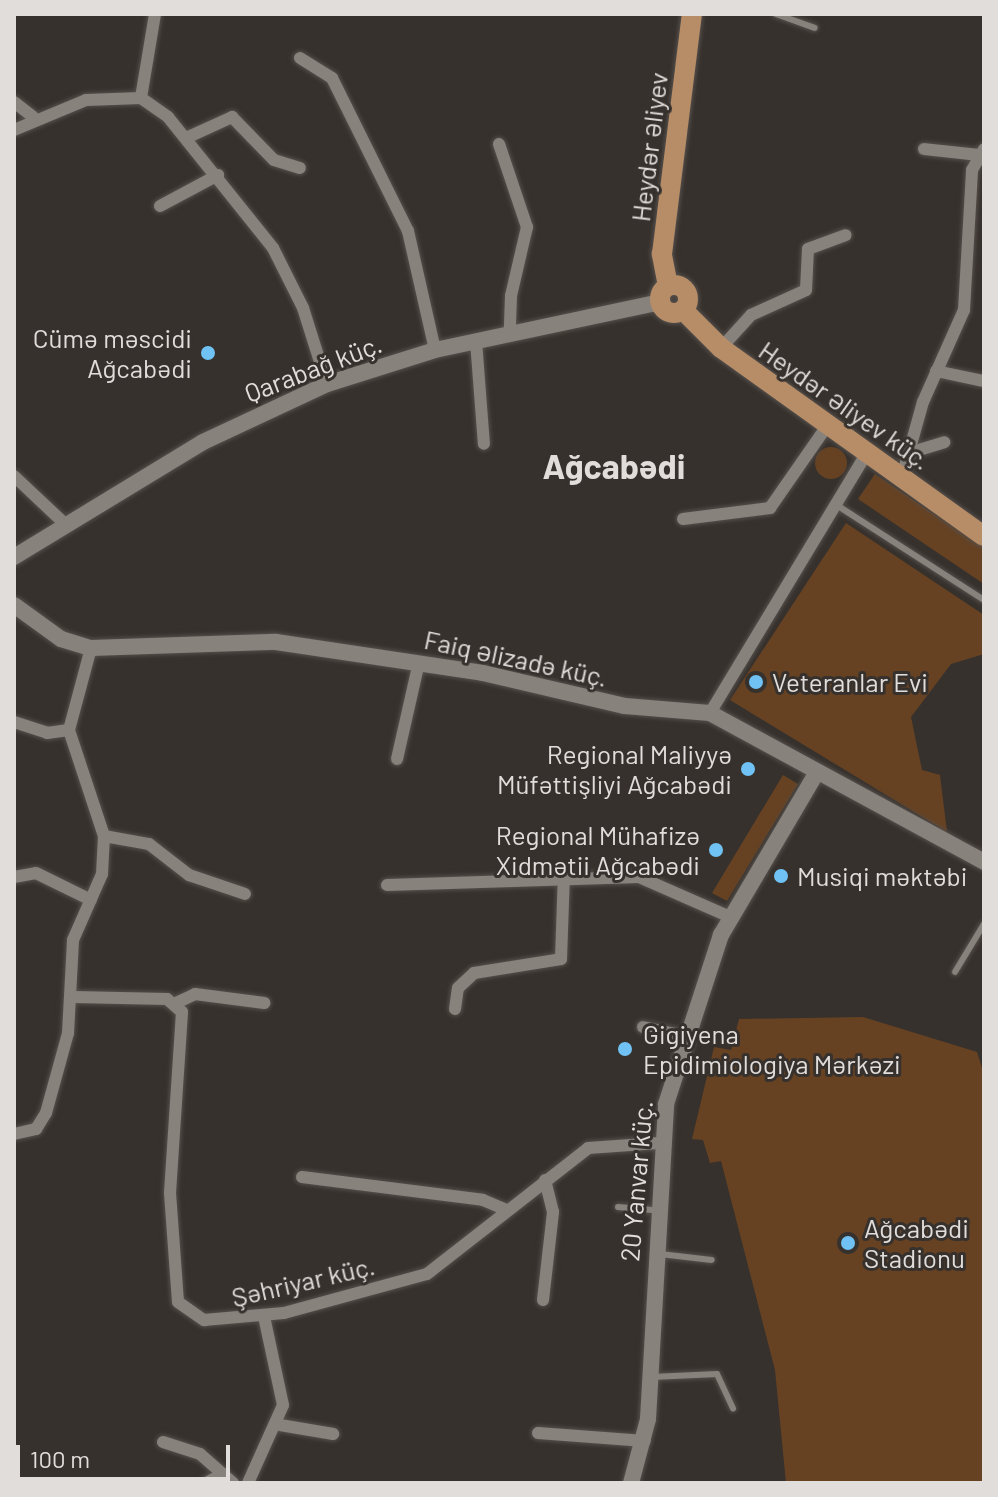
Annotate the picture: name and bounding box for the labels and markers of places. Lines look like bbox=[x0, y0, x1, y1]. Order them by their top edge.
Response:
place label: Cümə məscidi Ağcabədi bbox=[33, 322, 192, 384]
marker: Cümə məscidi Ağcabədi bbox=[199, 344, 217, 362]
place label: Veteranlar Evi bbox=[772, 666, 928, 698]
marker: Veteranlar Evi bbox=[747, 673, 765, 691]
place label: Regional Maliyyə Müfəttişliyi Ağcabədi bbox=[497, 738, 732, 800]
marker: Regional Maliyyə Müfəttişliyi Ağcabədi bbox=[739, 760, 757, 778]
place label: Regional Mühafizə Xidmətii Ağcabədi bbox=[496, 819, 700, 880]
marker: Regional Mühafizə Xidmətii Ağcabədi bbox=[707, 841, 725, 859]
place label: Musiqi məktəbi bbox=[797, 860, 967, 892]
marker: Musiqi məktəbi bbox=[772, 867, 790, 885]
place label: Gigiyena Epidimiologiya Mərkəzi bbox=[643, 1018, 901, 1080]
marker: Gigiyena Epidimiologiya Mərkəzi bbox=[614, 1038, 636, 1060]
place label: Ağcabədi Stadionu bbox=[864, 1212, 969, 1274]
marker: Ağcabədi Stadionu bbox=[839, 1234, 857, 1252]

